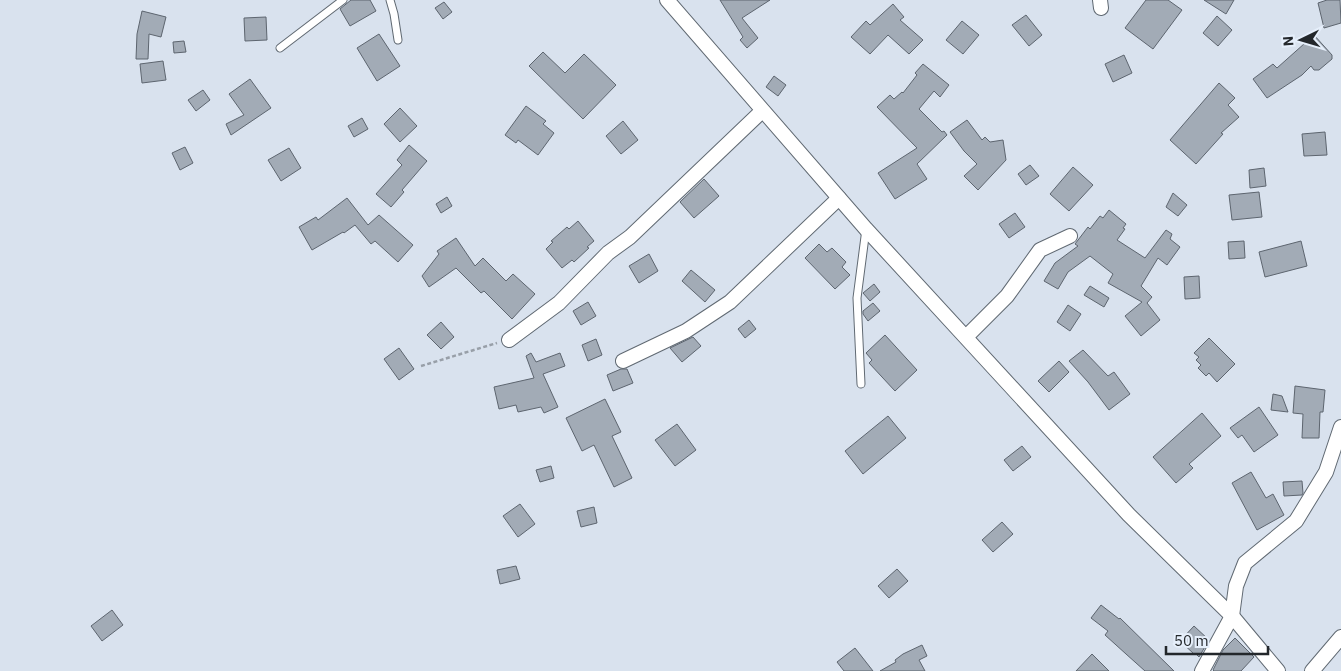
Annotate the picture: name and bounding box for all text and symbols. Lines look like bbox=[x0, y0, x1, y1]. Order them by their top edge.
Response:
north arrow bbox=[1276, 15, 1326, 65]
text: N bbox=[1279, 35, 1297, 47]
scale bar bbox=[1166, 624, 1268, 656]
text: 50 m bbox=[1174, 631, 1209, 650]

